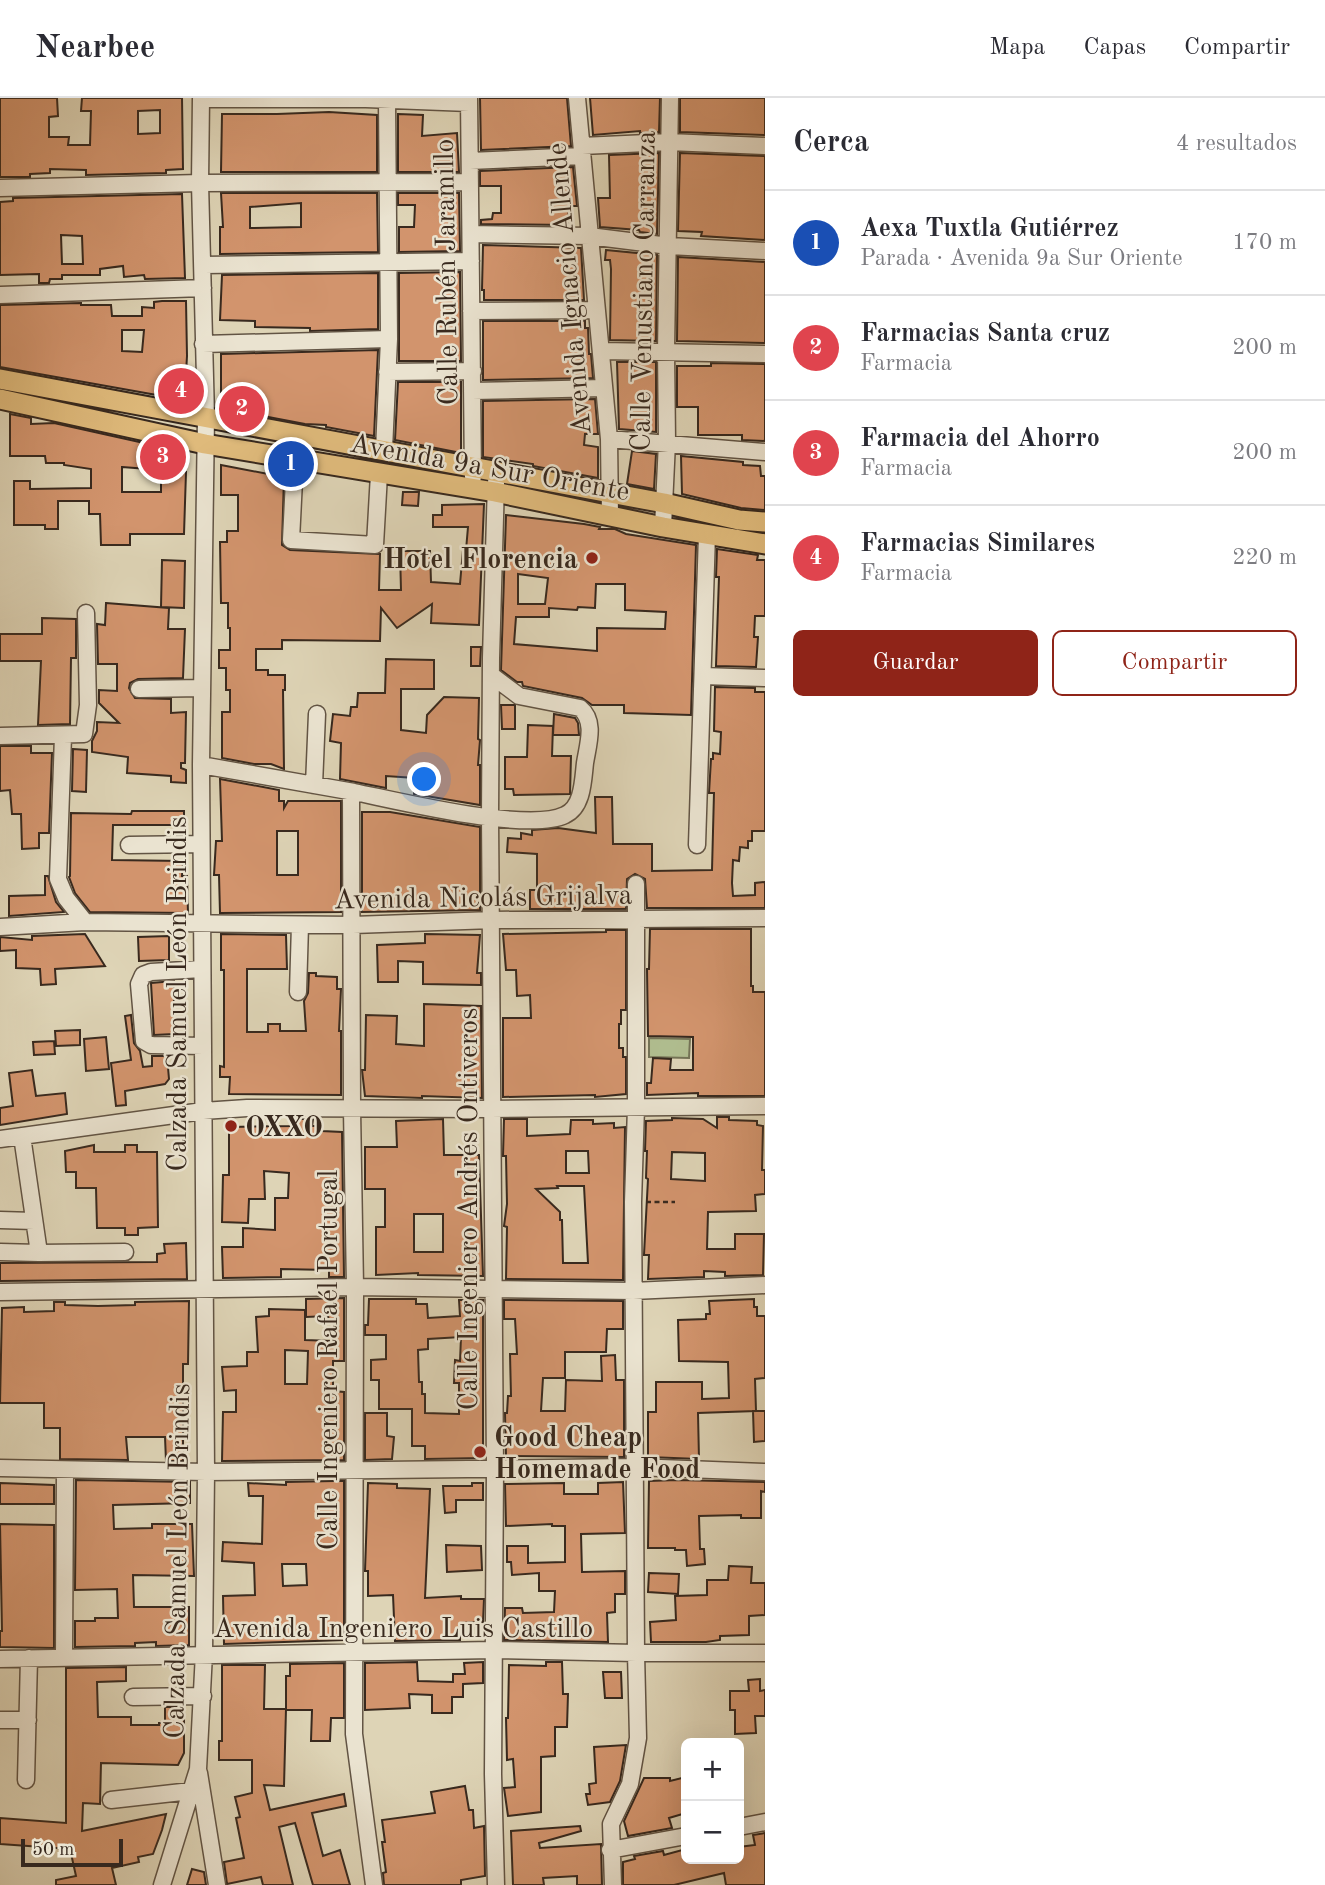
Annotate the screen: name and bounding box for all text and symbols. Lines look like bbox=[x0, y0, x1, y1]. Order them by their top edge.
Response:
text: Nearbee bbox=[35, 32, 155, 65]
text: Mapa bbox=[989, 36, 1045, 60]
text: Capas bbox=[1083, 36, 1146, 60]
text: Compartir bbox=[1184, 36, 1290, 60]
text: Cerca bbox=[793, 128, 869, 158]
street label: Calle Venustiano Carranza bbox=[628, 130, 662, 452]
text: 4 resultados bbox=[1176, 132, 1297, 155]
street label: Calle Rubén Jaramillo bbox=[432, 138, 464, 406]
street label: Avenida Ignacio Allende bbox=[544, 141, 598, 436]
text: Aexa Tuxtla Gutiérrez bbox=[860, 216, 1119, 242]
text: 1 bbox=[809, 231, 823, 254]
text: 170 m bbox=[1232, 231, 1297, 254]
text: Parada · Avenida 9a Sur Oriente bbox=[860, 247, 1183, 270]
text: Farmacias Santa cruz bbox=[860, 321, 1110, 347]
text: 2 bbox=[809, 336, 823, 359]
text: 200 m bbox=[1232, 336, 1297, 359]
text: Farmacia bbox=[860, 352, 952, 375]
pin: 4 bbox=[158, 365, 204, 417]
pin: 2 bbox=[219, 383, 265, 435]
text: Farmacia del Ahorro bbox=[860, 426, 1100, 452]
pin: 3 bbox=[140, 431, 186, 483]
street label: Avenida 9a Sur Oriente bbox=[347, 431, 632, 507]
pin: 1 bbox=[268, 438, 314, 490]
text: 3 bbox=[809, 441, 823, 464]
text: 200 m bbox=[1232, 441, 1297, 464]
text: Farmacia bbox=[860, 457, 952, 480]
text: Farmacias Similares bbox=[860, 531, 1095, 557]
text: 4 bbox=[809, 546, 823, 569]
text: 220 m bbox=[1232, 546, 1297, 569]
place label: Hotel Florencia bbox=[383, 547, 578, 575]
marker: Hotel Florencia bbox=[584, 550, 600, 566]
text: Farmacia bbox=[860, 562, 952, 585]
button: Guardar bbox=[793, 630, 1038, 696]
button: Compartir bbox=[1052, 630, 1297, 696]
your location bbox=[407, 762, 441, 796]
street label: Calzada Samuel León Brindis bbox=[165, 816, 193, 1172]
street label: Avenida Nicolás Grijalva bbox=[333, 882, 633, 916]
street label: Calle Ingeniero Andrés Ontiveros bbox=[456, 1008, 484, 1410]
place label: OXXO bbox=[245, 1115, 323, 1143]
marker: OXXO bbox=[223, 1118, 239, 1134]
street label: Calle Ingeniero Rafaél Portugal bbox=[316, 1170, 344, 1550]
street label: Calzada Samuel León Brindis bbox=[162, 1383, 196, 1739]
place label: Good Cheap Homemade Food bbox=[494, 1425, 700, 1485]
marker: Good Cheap Homemade Food bbox=[472, 1444, 488, 1460]
street label: Avenida Ingeniero Luis Castillo bbox=[213, 1616, 593, 1644]
map controls bbox=[681, 1738, 744, 1864]
button: + bbox=[681, 1738, 744, 1801]
button: − bbox=[681, 1801, 744, 1864]
scale bar bbox=[21, 1836, 122, 1868]
text: 50 m bbox=[32, 1841, 74, 1860]

